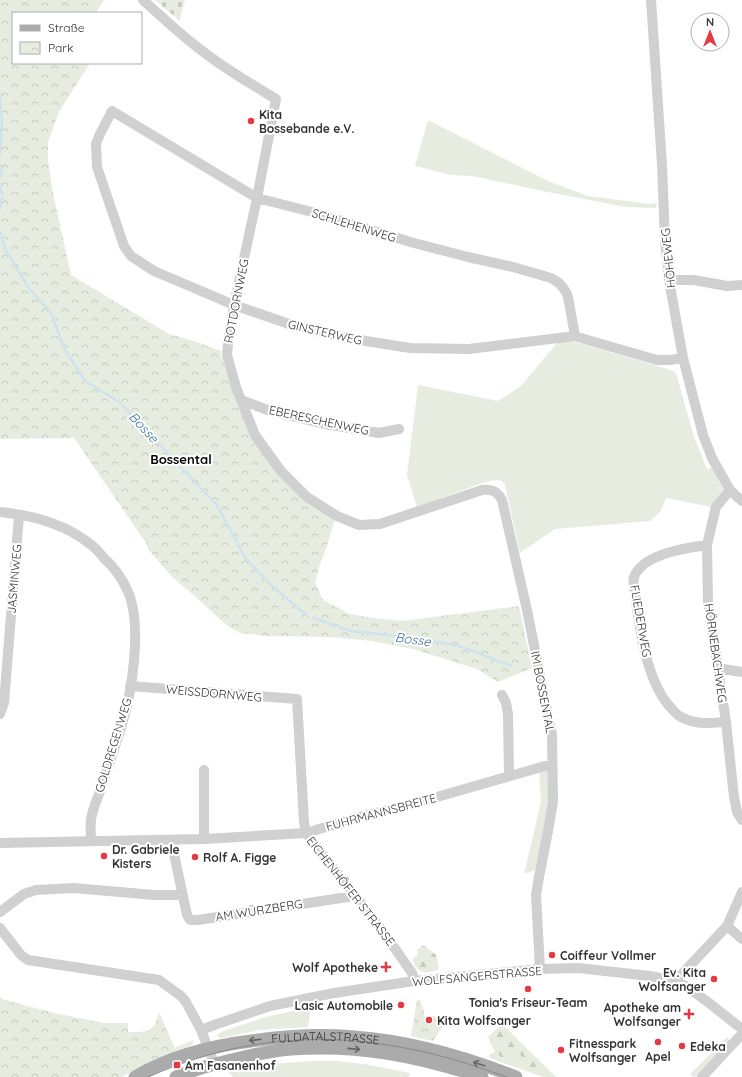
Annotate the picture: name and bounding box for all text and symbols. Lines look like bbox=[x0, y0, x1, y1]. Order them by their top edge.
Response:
legend bbox=[12, 12, 142, 64]
north arrow bbox=[690, 12, 730, 52]
text: N bbox=[706, 15, 714, 29]
text: Straße bbox=[48, 20, 85, 35]
text: Park bbox=[48, 40, 73, 55]
place label: Kita Bossebande e.V. bbox=[259, 107, 354, 136]
marker: Kita Bossebande e.V. bbox=[246, 116, 256, 126]
street label: SCHLEHENWEG bbox=[310, 205, 398, 245]
street label: HÖHEWEG bbox=[657, 227, 679, 289]
street label: ROTDORNWEG bbox=[220, 258, 252, 344]
street label: GINSTERWEG bbox=[286, 316, 364, 348]
street label: EBERESCHENWEG bbox=[268, 402, 370, 438]
water label: Bosse bbox=[126, 408, 163, 446]
district label: Bossental bbox=[150, 451, 212, 467]
street label: JASMINWEG bbox=[3, 544, 25, 614]
street label: FLIEDERWEG bbox=[627, 584, 655, 658]
street label: HÖRNEBACHWEG bbox=[702, 602, 730, 704]
water label: Bosse bbox=[394, 629, 433, 650]
street label: IM BOSSENTAL bbox=[528, 650, 558, 735]
street label: WEISSDORNWEG bbox=[165, 681, 263, 705]
street label: GOLDREGENWEG bbox=[91, 696, 135, 794]
street label: FUHRMANNSBREITE bbox=[324, 790, 438, 834]
street label: EICHENHÖFER STRASSE bbox=[304, 833, 398, 949]
place label: Dr. Gabriele Kisters bbox=[112, 842, 180, 871]
place label: Rolf A. Figge bbox=[203, 850, 276, 865]
marker: Dr. Gabriele Kisters bbox=[99, 851, 109, 861]
marker: Rolf A. Figge bbox=[190, 852, 200, 862]
street label: AM WÜRZBERG bbox=[214, 896, 304, 924]
place label: Coiffeur Vollmer bbox=[560, 948, 656, 963]
marker: Coiffeur Vollmer bbox=[547, 950, 557, 960]
place label: Wolf Apotheke bbox=[292, 960, 378, 975]
marker: Wolf Apotheke bbox=[381, 962, 391, 972]
street label: WOLFSANGERSTRASSE bbox=[411, 963, 543, 989]
place label: Ev. Kita Wolfsanger bbox=[639, 965, 706, 994]
marker: Ev. Kita Wolfsanger bbox=[709, 974, 719, 984]
marker: Tonia's Friseur-Team bbox=[523, 984, 533, 994]
place label: Tonia's Friseur-Team bbox=[468, 995, 588, 1010]
place label: Lasic Automobile bbox=[294, 998, 393, 1013]
marker: Lasic Automobile bbox=[396, 1000, 406, 1010]
place label: Apotheke am Wolfsanger bbox=[604, 1000, 681, 1029]
marker: Apotheke am Wolfsanger bbox=[684, 1009, 694, 1019]
place label: Kita Wolfsanger bbox=[437, 1013, 531, 1028]
marker: Kita Wolfsanger bbox=[424, 1015, 434, 1025]
street label: FULDATALSTRASSE bbox=[271, 1028, 381, 1047]
place label: Fitnesspark Wolfsanger bbox=[569, 1036, 637, 1065]
one-way arrow bbox=[249, 1037, 262, 1044]
marker: Apel bbox=[653, 1037, 663, 1047]
place label: Edeka bbox=[690, 1039, 726, 1054]
marker: Edeka bbox=[677, 1041, 687, 1051]
one-way arrow bbox=[347, 1045, 360, 1053]
marker: Fitnesspark Wolfsanger bbox=[556, 1045, 566, 1055]
place label: Apel bbox=[645, 1049, 671, 1064]
place label: Am Fasanenhof bbox=[185, 1058, 276, 1073]
marker: Am Fasanenhof bbox=[172, 1060, 182, 1070]
one-way arrow bbox=[473, 1060, 486, 1067]

